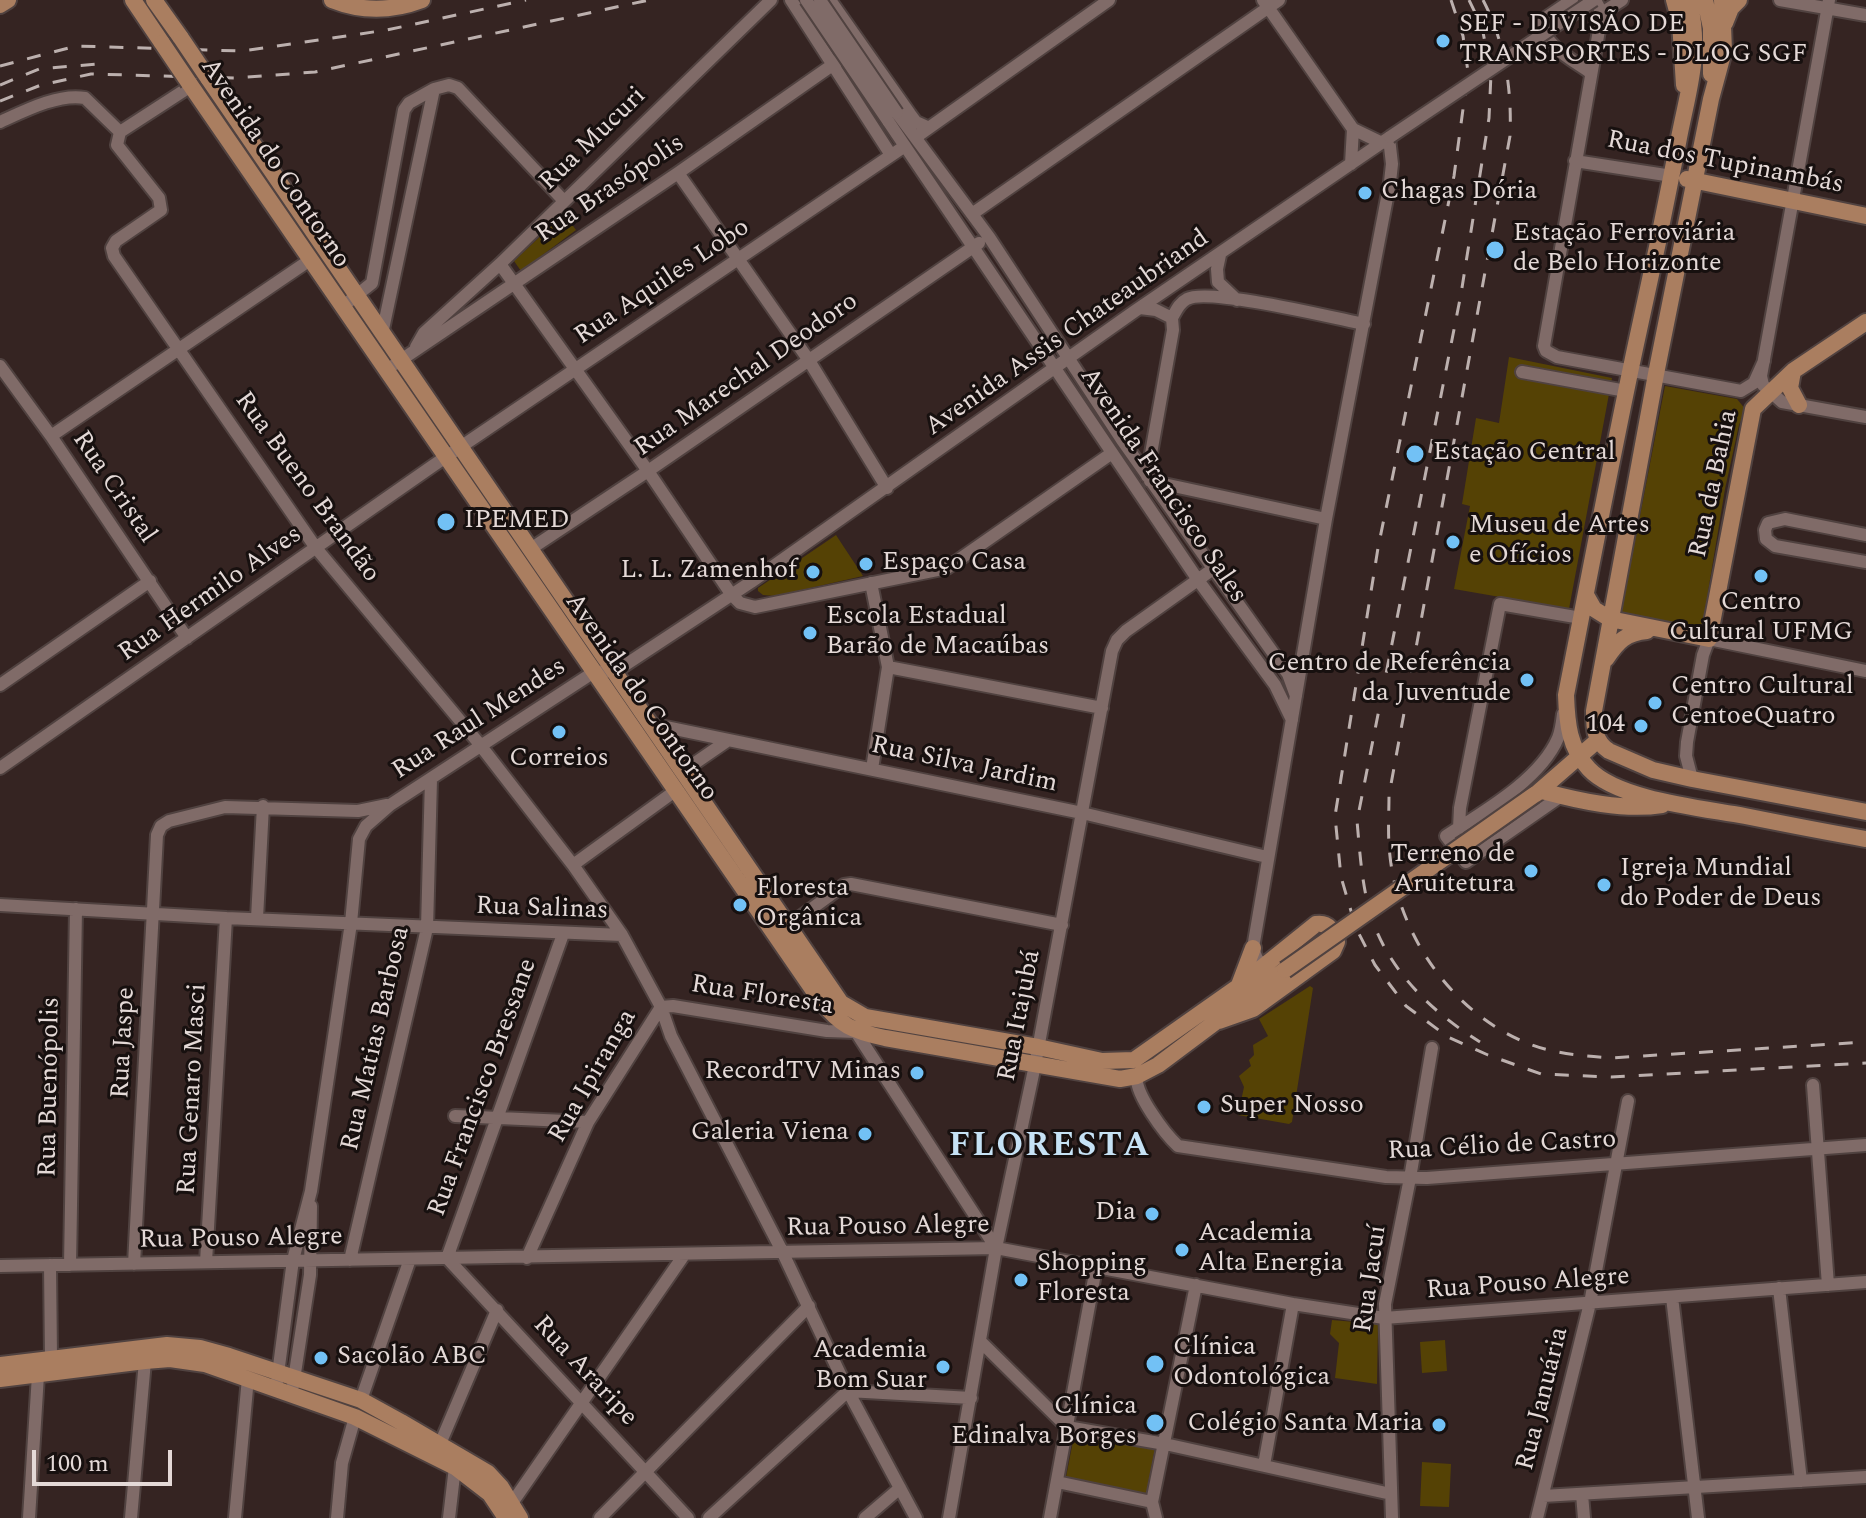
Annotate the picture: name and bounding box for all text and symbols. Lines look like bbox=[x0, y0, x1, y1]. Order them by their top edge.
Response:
place label: SEF - DIVISÃO DE TRANSPORTES - DLOG SGF bbox=[1459, 10, 1807, 72]
marker: SEF - DIVISÃO DE TRANSPORTES - DLOG SGF bbox=[1434, 32, 1452, 50]
street label: Avenida do Contorno bbox=[192, 53, 356, 275]
street label: Rua Mucuri bbox=[534, 82, 654, 198]
street label: Rua dos Tupinambás bbox=[1604, 126, 1846, 202]
street label: Rua Brasópolis bbox=[531, 129, 691, 251]
place label: Chagas Dória bbox=[1381, 177, 1537, 209]
marker: Chagas Dória bbox=[1356, 184, 1374, 202]
street label: Rua Aquiles Lobo bbox=[570, 213, 756, 353]
place label: Estação Ferroviária de Belo Horizonte bbox=[1513, 219, 1736, 280]
street label: Avenida Assis Chateaubriand bbox=[920, 224, 1216, 444]
marker: Estação Ferroviária de Belo Horizonte bbox=[1484, 239, 1506, 261]
street label: Rua Marechal Deodoro bbox=[629, 287, 865, 465]
street label: Avenida Francisco Sales bbox=[1072, 362, 1252, 610]
street label: Rua Bueno Brandão bbox=[226, 387, 386, 589]
street label: Rua da Bahia bbox=[1684, 407, 1746, 561]
street label: Rua Cristal bbox=[64, 426, 162, 550]
place label: Estação Central bbox=[1433, 438, 1615, 470]
marker: Estação Central bbox=[1404, 443, 1426, 465]
place label: IPEMED bbox=[464, 506, 570, 538]
marker: IPEMED bbox=[435, 511, 457, 533]
place label: Museu de Artes e Ofícios bbox=[1469, 511, 1650, 572]
street label: Rua Hermilo Alves bbox=[113, 520, 309, 670]
marker: Museu de Artes e Ofícios bbox=[1444, 533, 1462, 551]
place label: Espaço Casa bbox=[882, 548, 1026, 580]
marker: Espaço Casa bbox=[857, 555, 875, 573]
place label: L. L. Zamenhof bbox=[620, 556, 797, 588]
marker: L. L. Zamenhof bbox=[804, 563, 822, 581]
marker: Centro Cultural UFMG bbox=[1752, 567, 1770, 585]
street label: Avenida do Contorno bbox=[557, 588, 723, 808]
place label: Centro Cultural UFMG bbox=[1669, 588, 1853, 650]
place label: Escola Estadual Barão de Macaúbas bbox=[826, 602, 1049, 664]
marker: Escola Estadual Barão de Macaúbas bbox=[801, 624, 819, 642]
place label: Centro de Referência da Juventude bbox=[1268, 649, 1511, 710]
street label: Rua Raul Mendes bbox=[387, 652, 573, 788]
marker: Centro de Referência da Juventude bbox=[1518, 671, 1536, 689]
place label: Centro Cultural CentoeQuatro bbox=[1671, 672, 1854, 734]
marker: Centro Cultural CentoeQuatro bbox=[1646, 694, 1664, 712]
place label: 104 bbox=[1586, 710, 1625, 742]
marker: 104 bbox=[1632, 717, 1650, 735]
marker: Correios bbox=[550, 723, 568, 741]
street label: Rua Silva Jardim bbox=[868, 731, 1060, 801]
place label: Correios bbox=[509, 744, 609, 776]
place label: Terreno de Aruitetura bbox=[1390, 840, 1515, 902]
place label: Igreja Mundial do Poder de Deus bbox=[1620, 854, 1821, 916]
marker: Terreno de Aruitetura bbox=[1522, 862, 1540, 880]
place label: Floresta Orgânica bbox=[756, 874, 862, 936]
marker: Igreja Mundial do Poder de Deus bbox=[1595, 876, 1613, 894]
street label: Rua Salinas bbox=[475, 892, 609, 928]
marker: Floresta Orgânica bbox=[731, 896, 749, 914]
street label: Rua Matias Barbosa bbox=[336, 924, 418, 1154]
street label: Rua Itajubá bbox=[993, 948, 1049, 1084]
street label: Rua Francisco Bressane bbox=[423, 955, 545, 1221]
street label: Rua Floresta bbox=[688, 970, 836, 1024]
street label: Rua Genaro Masci bbox=[173, 983, 215, 1195]
street label: Rua Jaspe bbox=[106, 986, 144, 1100]
street label: Rua Buenópolis bbox=[34, 997, 68, 1177]
street label: Rua Ipiranga bbox=[543, 1005, 645, 1149]
place label: RecordTV Minas bbox=[705, 1057, 901, 1089]
marker: RecordTV Minas bbox=[908, 1064, 926, 1082]
place label: Super Nosso bbox=[1220, 1091, 1364, 1123]
marker: Super Nosso bbox=[1195, 1098, 1213, 1116]
place label: Galeria Viena bbox=[691, 1118, 849, 1150]
marker: Galeria Viena bbox=[856, 1125, 874, 1143]
street label: Rua Célio de Castro bbox=[1387, 1125, 1617, 1169]
district label: FLORESTA bbox=[949, 1128, 1151, 1168]
place label: Dia bbox=[1095, 1198, 1136, 1230]
marker: Dia bbox=[1143, 1205, 1161, 1223]
street label: Rua Pouso Alegre bbox=[786, 1211, 990, 1245]
place label: Academia Alta Energia bbox=[1198, 1219, 1343, 1280]
street label: Rua Pouso Alegre bbox=[139, 1223, 343, 1257]
street label: Rua Jacuí bbox=[1349, 1223, 1395, 1335]
marker: Academia Alta Energia bbox=[1173, 1241, 1191, 1259]
place label: Shopping Floresta bbox=[1037, 1249, 1147, 1310]
street label: Rua Pouso Alegre bbox=[1425, 1262, 1631, 1308]
marker: Shopping Floresta bbox=[1012, 1271, 1030, 1289]
street label: Rua Araripe bbox=[525, 1310, 643, 1434]
street label: Rua Januária bbox=[1511, 1324, 1577, 1474]
place label: Clínica Odontológica bbox=[1173, 1333, 1330, 1394]
place label: Academia Bom Suar bbox=[813, 1336, 927, 1398]
place label: Sacolão ABC bbox=[337, 1342, 487, 1374]
marker: Sacolão ABC bbox=[312, 1349, 330, 1367]
marker: Clínica Odontológica bbox=[1144, 1353, 1166, 1375]
marker: Academia Bom Suar bbox=[934, 1358, 952, 1376]
place label: Clínica Edinalva Borges bbox=[951, 1392, 1137, 1454]
place label: Colégio Santa Maria bbox=[1188, 1409, 1423, 1441]
marker: Clínica Edinalva Borges bbox=[1144, 1412, 1166, 1434]
marker: Colégio Santa Maria bbox=[1430, 1416, 1448, 1434]
scale bar bbox=[36, 1434, 176, 1484]
text: 100 m bbox=[46, 1446, 109, 1482]

